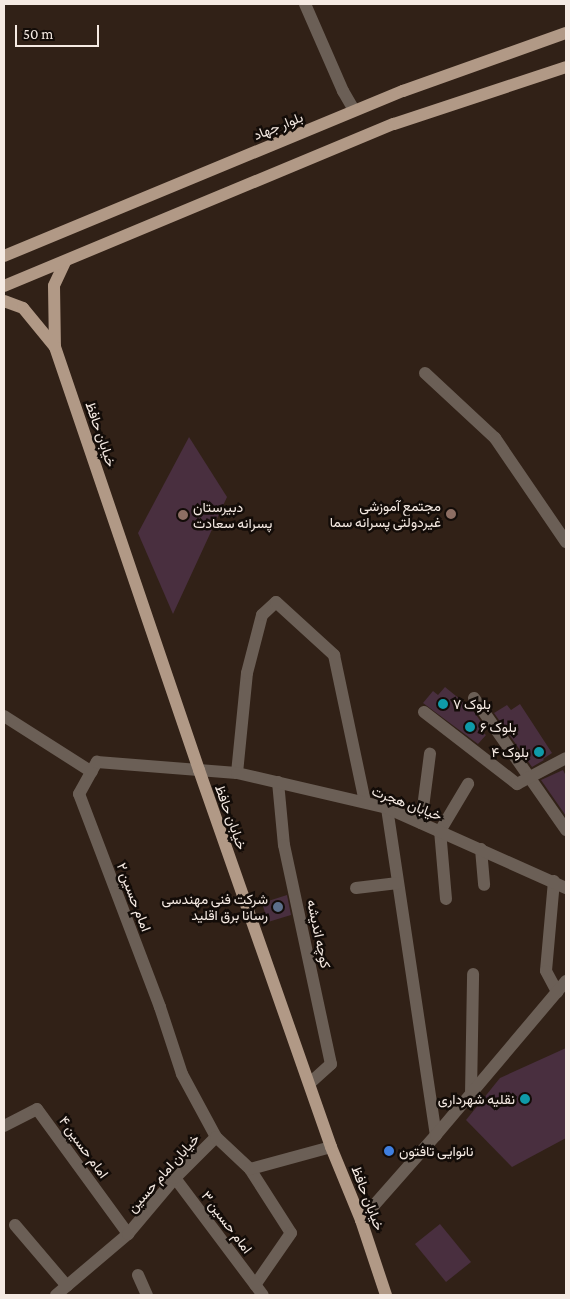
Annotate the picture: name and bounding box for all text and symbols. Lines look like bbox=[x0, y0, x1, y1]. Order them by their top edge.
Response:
scale bar bbox=[18, 15, 101, 47]
text: 50 m bbox=[23, 26, 53, 42]
street label: بلوار جهاد bbox=[251, 108, 305, 144]
street label: خیابان حافظ bbox=[82, 399, 120, 469]
place label: مجتمع آموزشی غیردولتی پسرانه سما bbox=[330, 498, 441, 530]
place label: دبیرستان پسرانه سعادت bbox=[193, 499, 272, 532]
marker: مجتمع آموزشی غیردولتی پسرانه سما bbox=[445, 508, 457, 520]
marker: دبیرستان پسرانه سعادت bbox=[177, 509, 189, 521]
place label: بلوک ۷ bbox=[453, 696, 491, 712]
marker: بلوک ۷ bbox=[437, 698, 449, 710]
place label: بلوک ۶ bbox=[480, 719, 517, 735]
marker: بلوک ۶ bbox=[464, 721, 476, 733]
place label: بلوک ۴ bbox=[491, 744, 529, 760]
marker: بلوک ۴ bbox=[533, 746, 545, 758]
street label: خیابان حافظ bbox=[211, 782, 251, 852]
street label: خیابان هجرت bbox=[370, 782, 444, 824]
street label: امام حسین ۲ bbox=[113, 860, 155, 934]
place label: شرکت فنی مهندسی رسانا برق اقلید bbox=[161, 891, 268, 924]
street label: کوچه اندیشه bbox=[304, 898, 334, 970]
marker: شرکت فنی مهندسی رسانا برق اقلید bbox=[272, 901, 284, 913]
place label: نقلیه شهرداری bbox=[438, 1091, 515, 1107]
marker: نقلیه شهرداری bbox=[519, 1093, 531, 1105]
street label: امام حسین ۴ bbox=[56, 1113, 112, 1181]
street label: خیابان امام حسین bbox=[123, 1130, 203, 1216]
place label: نانوایی تافتون bbox=[399, 1143, 474, 1159]
marker: نانوایی تافتون bbox=[383, 1145, 395, 1157]
street label: خیابان حافظ bbox=[348, 1163, 388, 1233]
street label: امام حسین ۳ bbox=[198, 1187, 256, 1257]

